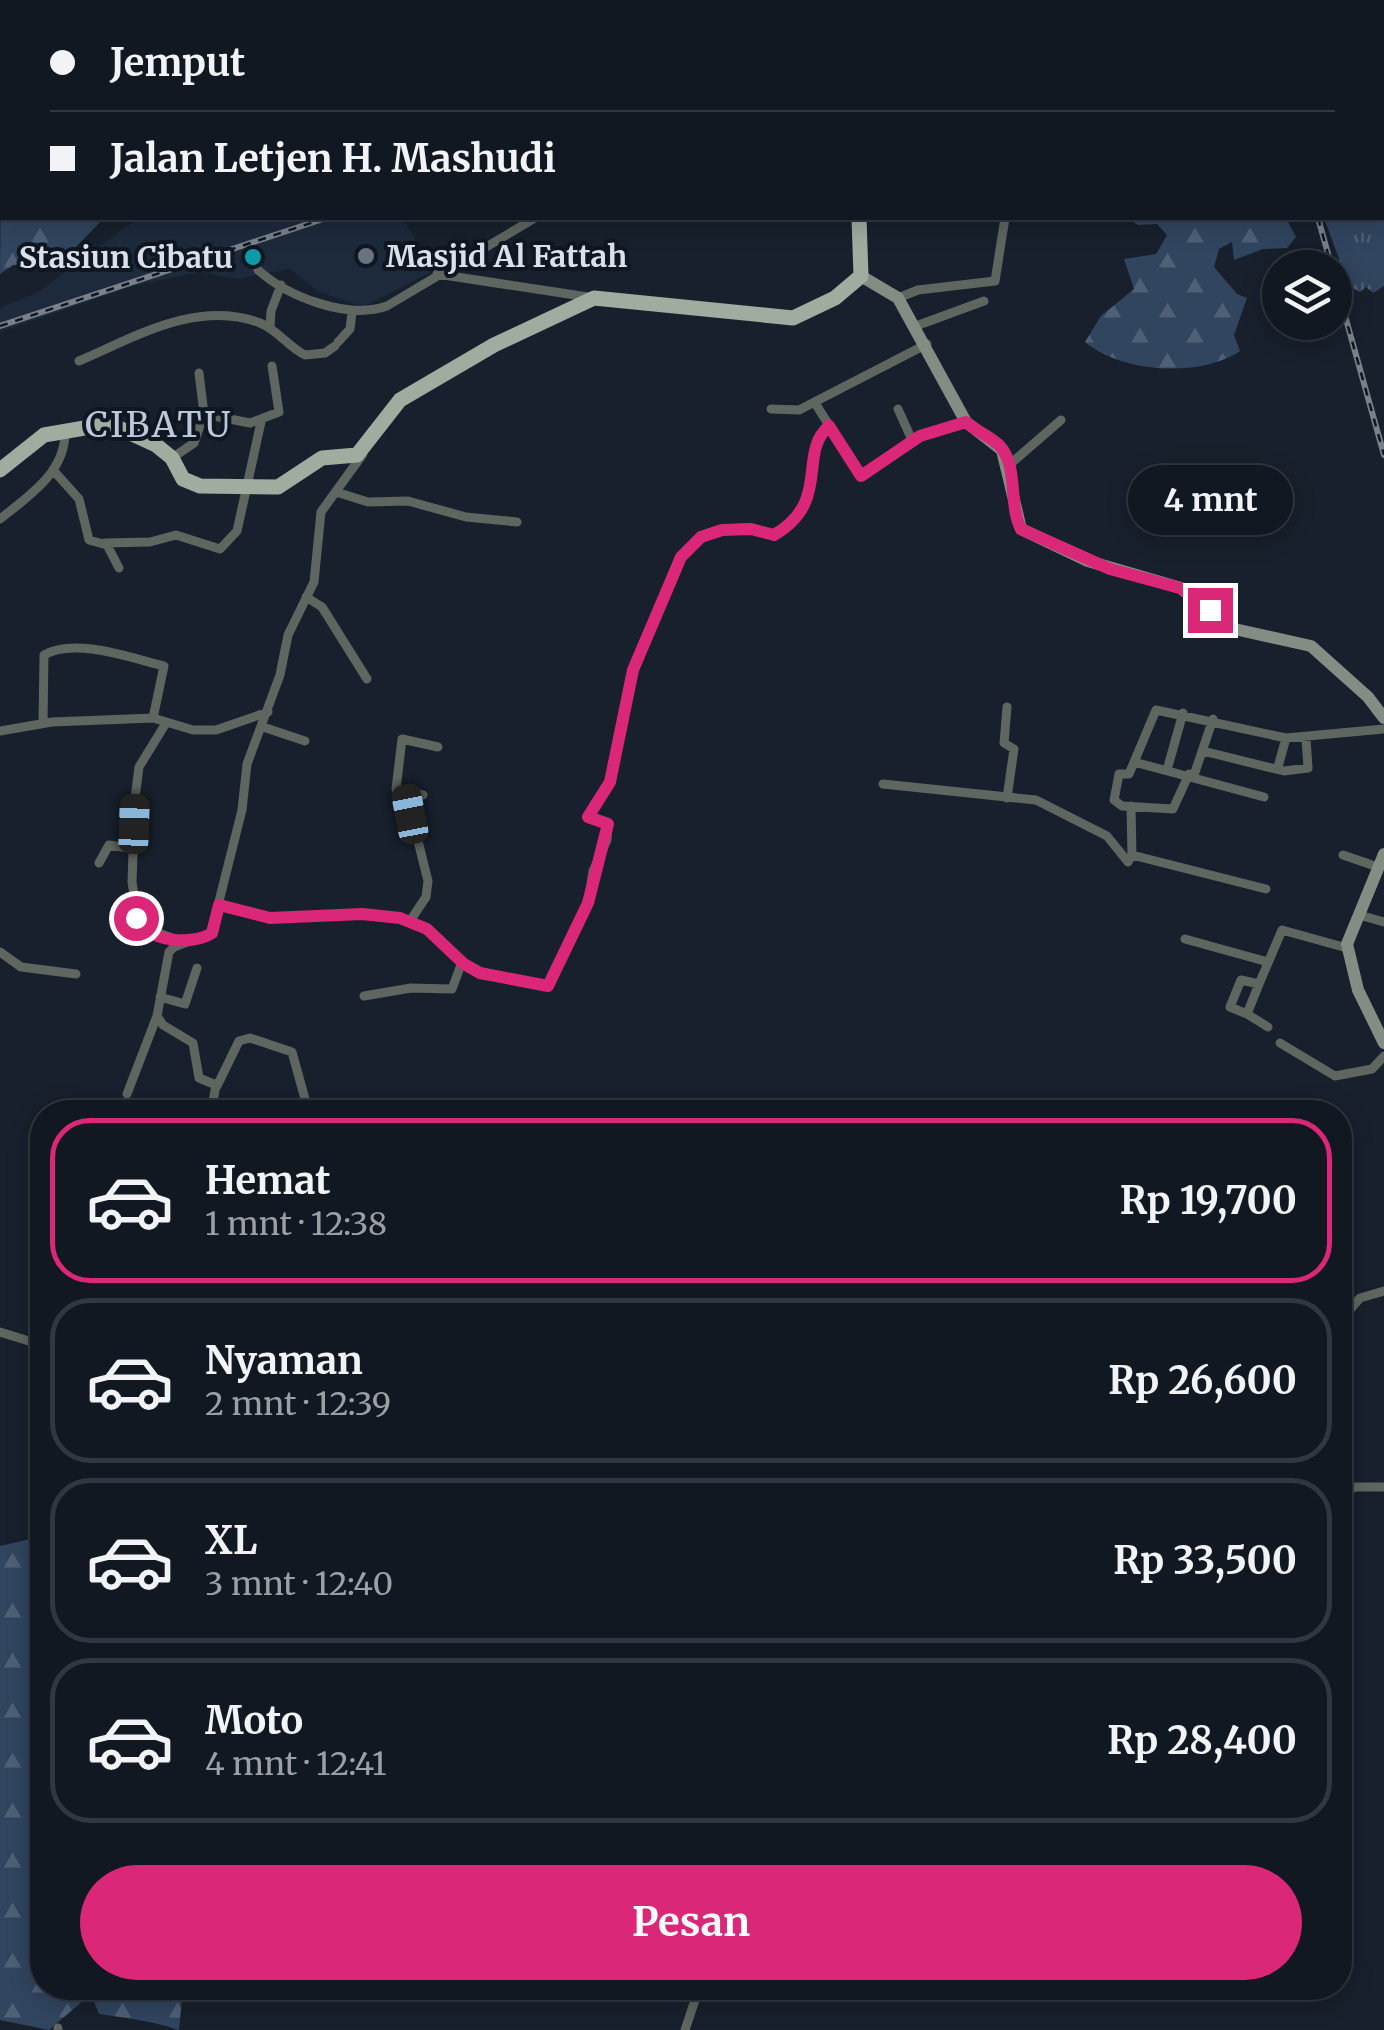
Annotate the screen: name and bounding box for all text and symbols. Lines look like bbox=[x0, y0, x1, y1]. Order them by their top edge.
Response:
text: Jemput bbox=[110, 39, 245, 86]
text: Jalan Letjen H. Mashudi bbox=[110, 135, 556, 182]
place label: Masjid Al Fattah bbox=[386, 237, 627, 275]
place label: Stasiun Cibatu bbox=[19, 238, 233, 276]
marker: Masjid Al Fattah bbox=[355, 245, 377, 267]
marker: Stasiun Cibatu bbox=[242, 246, 264, 268]
map controls bbox=[1262, 250, 1352, 340]
button: layers bbox=[1262, 250, 1352, 340]
district label: CIBATU bbox=[85, 403, 233, 447]
callout: 4 mnt bbox=[1128, 465, 1292, 535]
text: 4 mnt bbox=[1163, 480, 1258, 520]
route end bbox=[1188, 588, 1233, 633]
car bbox=[390, 782, 430, 846]
car bbox=[118, 793, 150, 855]
route start bbox=[114, 896, 159, 941]
icon: car bbox=[85, 1156, 175, 1246]
text: Hemat bbox=[205, 1157, 330, 1204]
text: Rp 19,700 bbox=[1120, 1177, 1297, 1224]
text: 1 mnt · 12:38 bbox=[205, 1204, 387, 1244]
icon: car bbox=[85, 1336, 175, 1426]
text: Nyaman bbox=[205, 1337, 363, 1384]
text: Rp 26,600 bbox=[1108, 1357, 1297, 1404]
text: 2 mnt · 12:39 bbox=[205, 1384, 391, 1424]
icon: car bbox=[85, 1516, 175, 1606]
text: XL bbox=[205, 1517, 257, 1564]
text: Rp 33,500 bbox=[1113, 1537, 1297, 1584]
text: 3 mnt · 12:40 bbox=[205, 1564, 393, 1604]
icon: car bbox=[85, 1696, 175, 1786]
text: Moto bbox=[205, 1697, 303, 1744]
text: Rp 28,400 bbox=[1107, 1717, 1297, 1764]
text: 4 mnt · 12:41 bbox=[205, 1744, 386, 1784]
button: Pesan bbox=[80, 1865, 1302, 1980]

